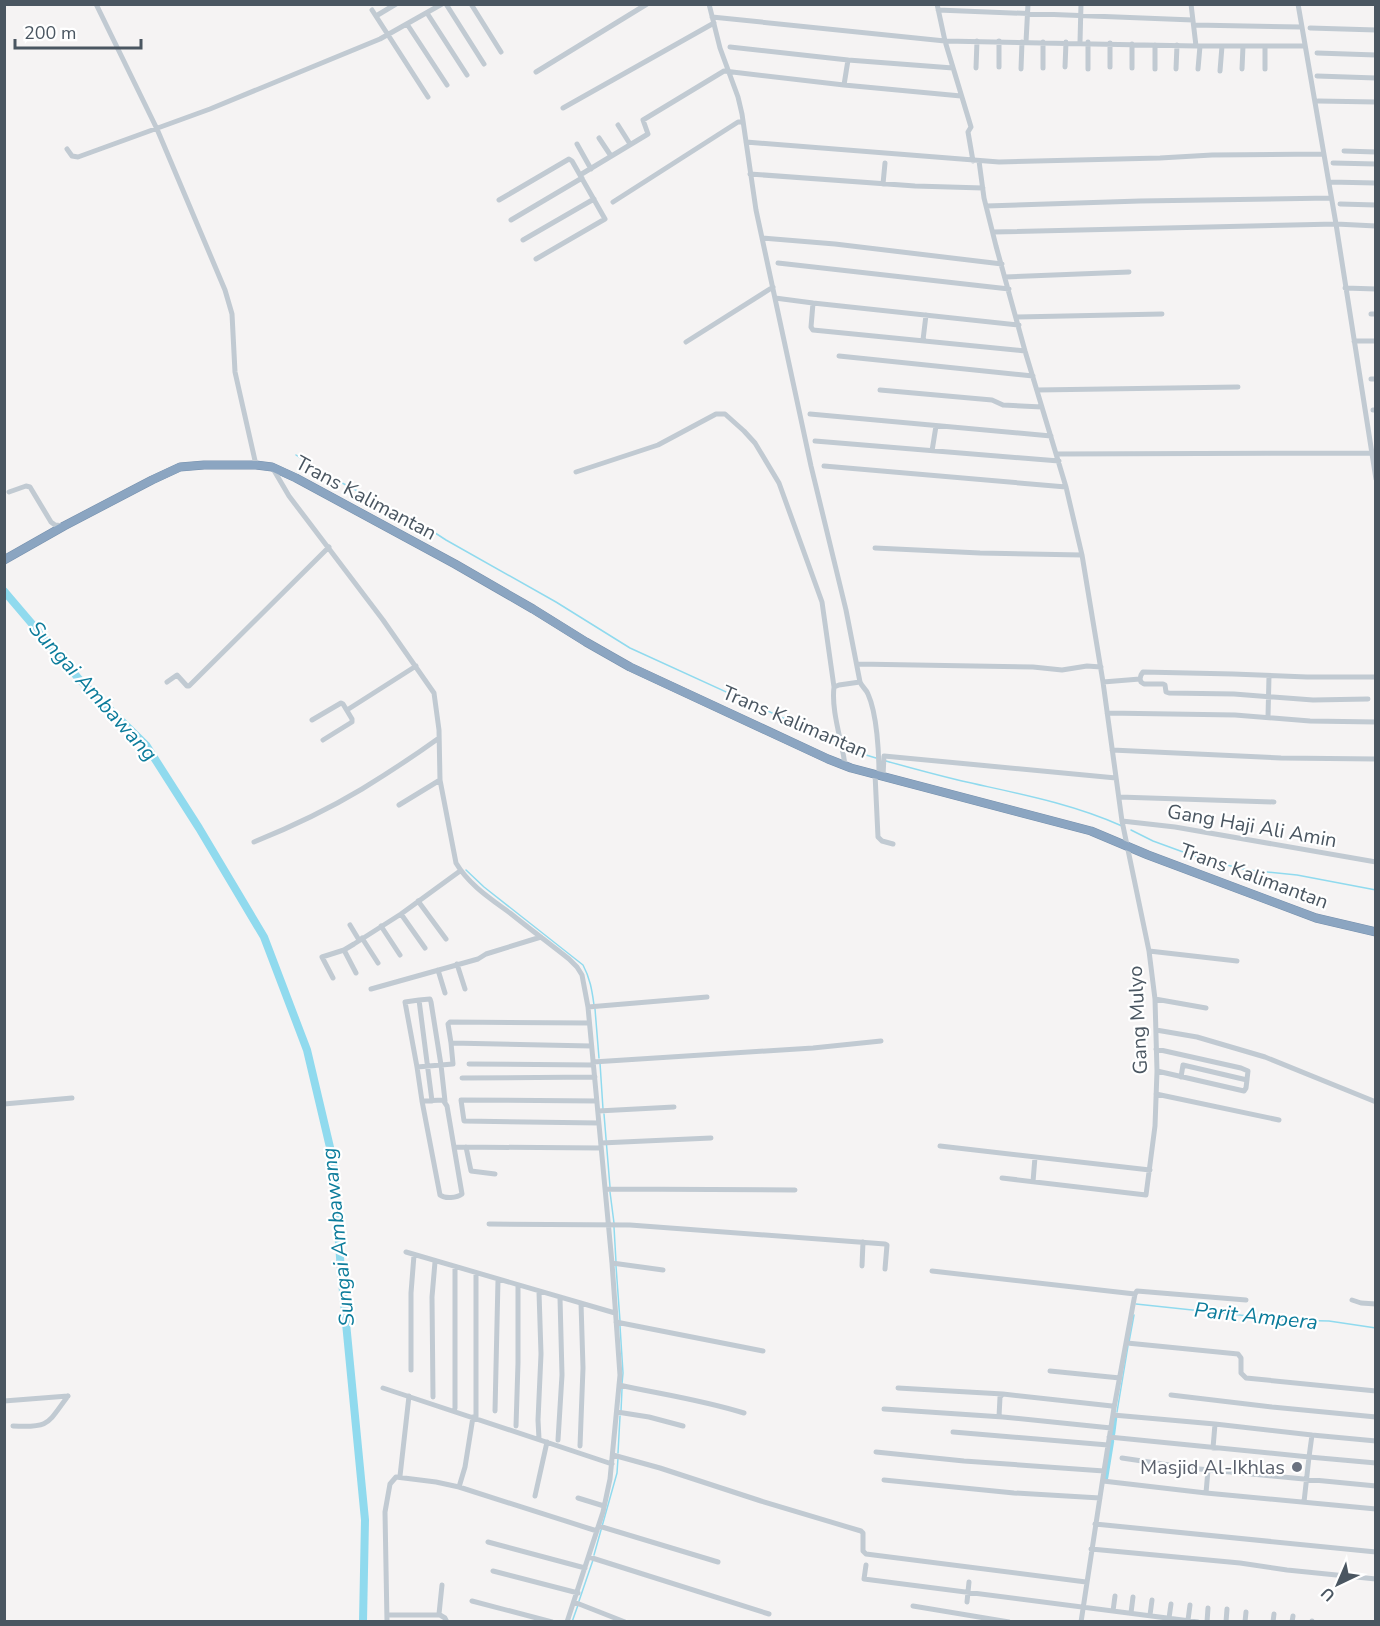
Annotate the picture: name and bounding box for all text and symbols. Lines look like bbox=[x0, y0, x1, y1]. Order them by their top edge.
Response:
scale bar bbox=[15, 12, 141, 50]
text: 200 m bbox=[24, 21, 76, 45]
street label: Trans Kalimantan bbox=[291, 449, 441, 547]
water label: Sungai Ambawang bbox=[22, 615, 164, 767]
street label: Trans Kalimantan bbox=[718, 679, 872, 765]
street label: Gang Haji Ali Amin bbox=[1165, 798, 1339, 854]
street label: Trans Kalimantan bbox=[1176, 837, 1332, 915]
street label: Gang Mulyo bbox=[1122, 965, 1154, 1075]
water label: Sungai Ambawang bbox=[315, 1146, 361, 1328]
water label: Parit Ampera bbox=[1193, 1296, 1319, 1336]
place label: Masjid Al-Ikhlas bbox=[1140, 1454, 1285, 1481]
marker: Masjid Al-Ikhlas bbox=[1290, 1460, 1304, 1474]
north arrow bbox=[1308, 1554, 1368, 1614]
text: U bbox=[1316, 1582, 1340, 1606]

